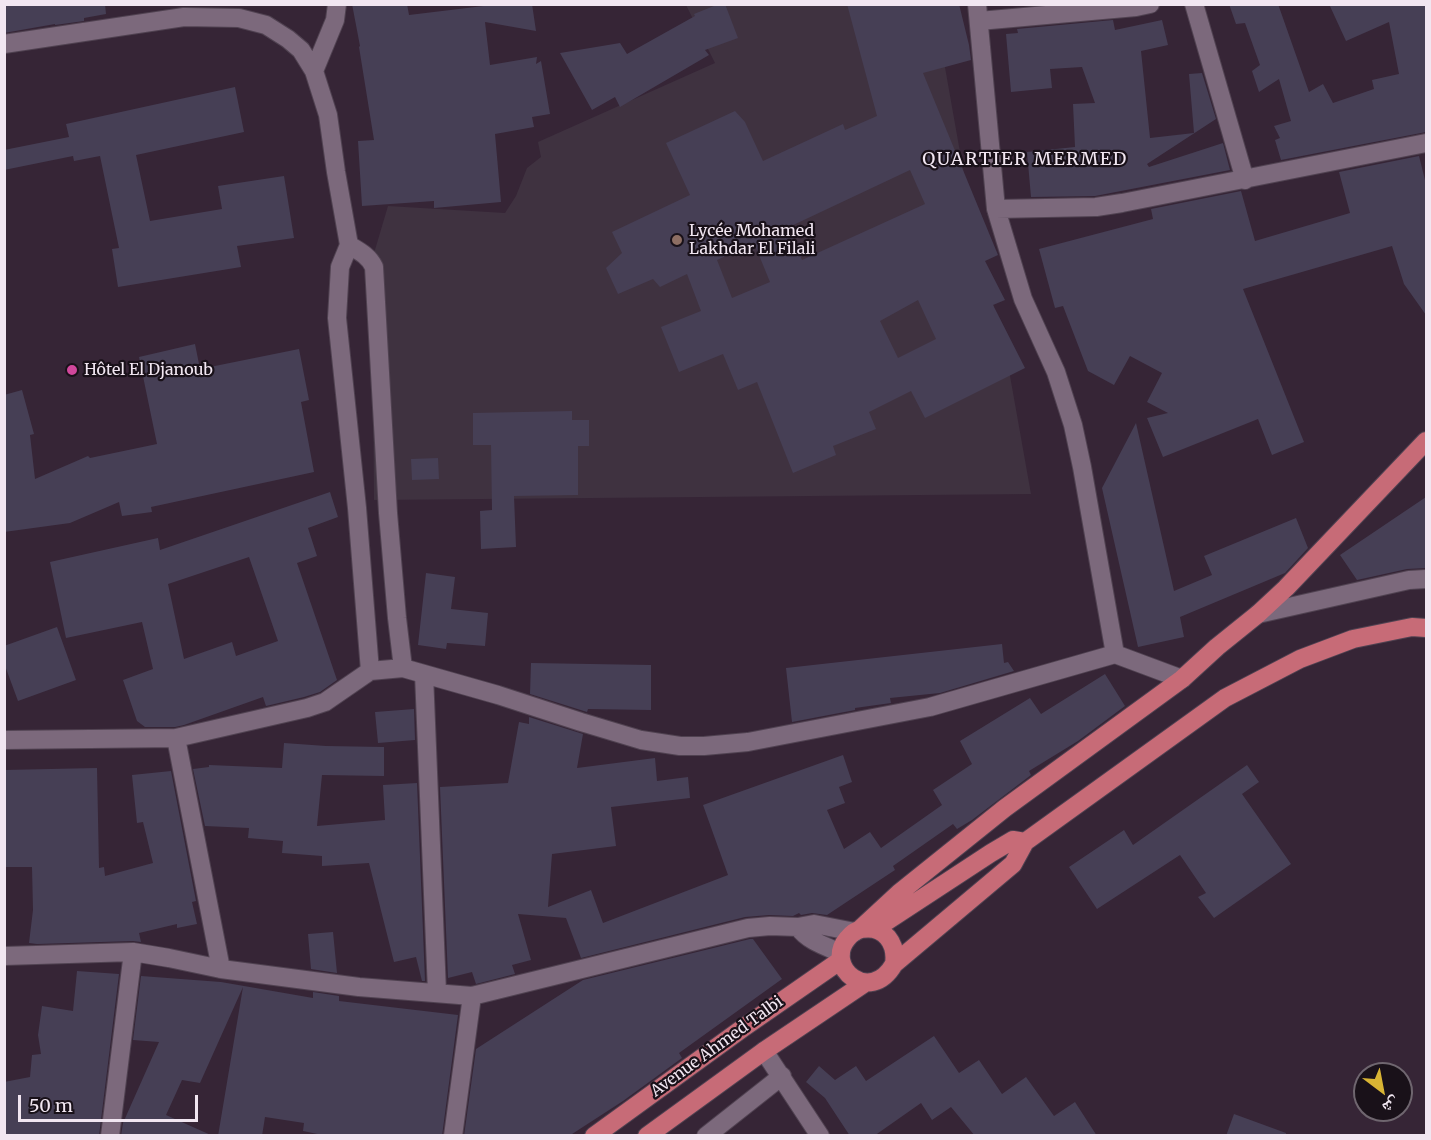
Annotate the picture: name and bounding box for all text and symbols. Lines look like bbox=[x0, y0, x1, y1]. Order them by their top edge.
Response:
district label: QUARTIER MERMED bbox=[922, 149, 1128, 171]
place label: Lycée Mohamed Lakhdar El Filali bbox=[689, 221, 816, 259]
marker: Lycée Mohamed Lakhdar El Filali bbox=[670, 233, 684, 247]
place label: Hôtel El Djanoub bbox=[84, 360, 213, 380]
marker: Hôtel El Djanoub bbox=[65, 363, 79, 377]
street label: Avenue Ahmed Talbi bbox=[647, 993, 787, 1101]
north arrow bbox=[1353, 1062, 1413, 1122]
scale bar bbox=[21, 1083, 201, 1121]
text: ش bbox=[1379, 1093, 1404, 1119]
text: 50 m bbox=[29, 1094, 73, 1117]

